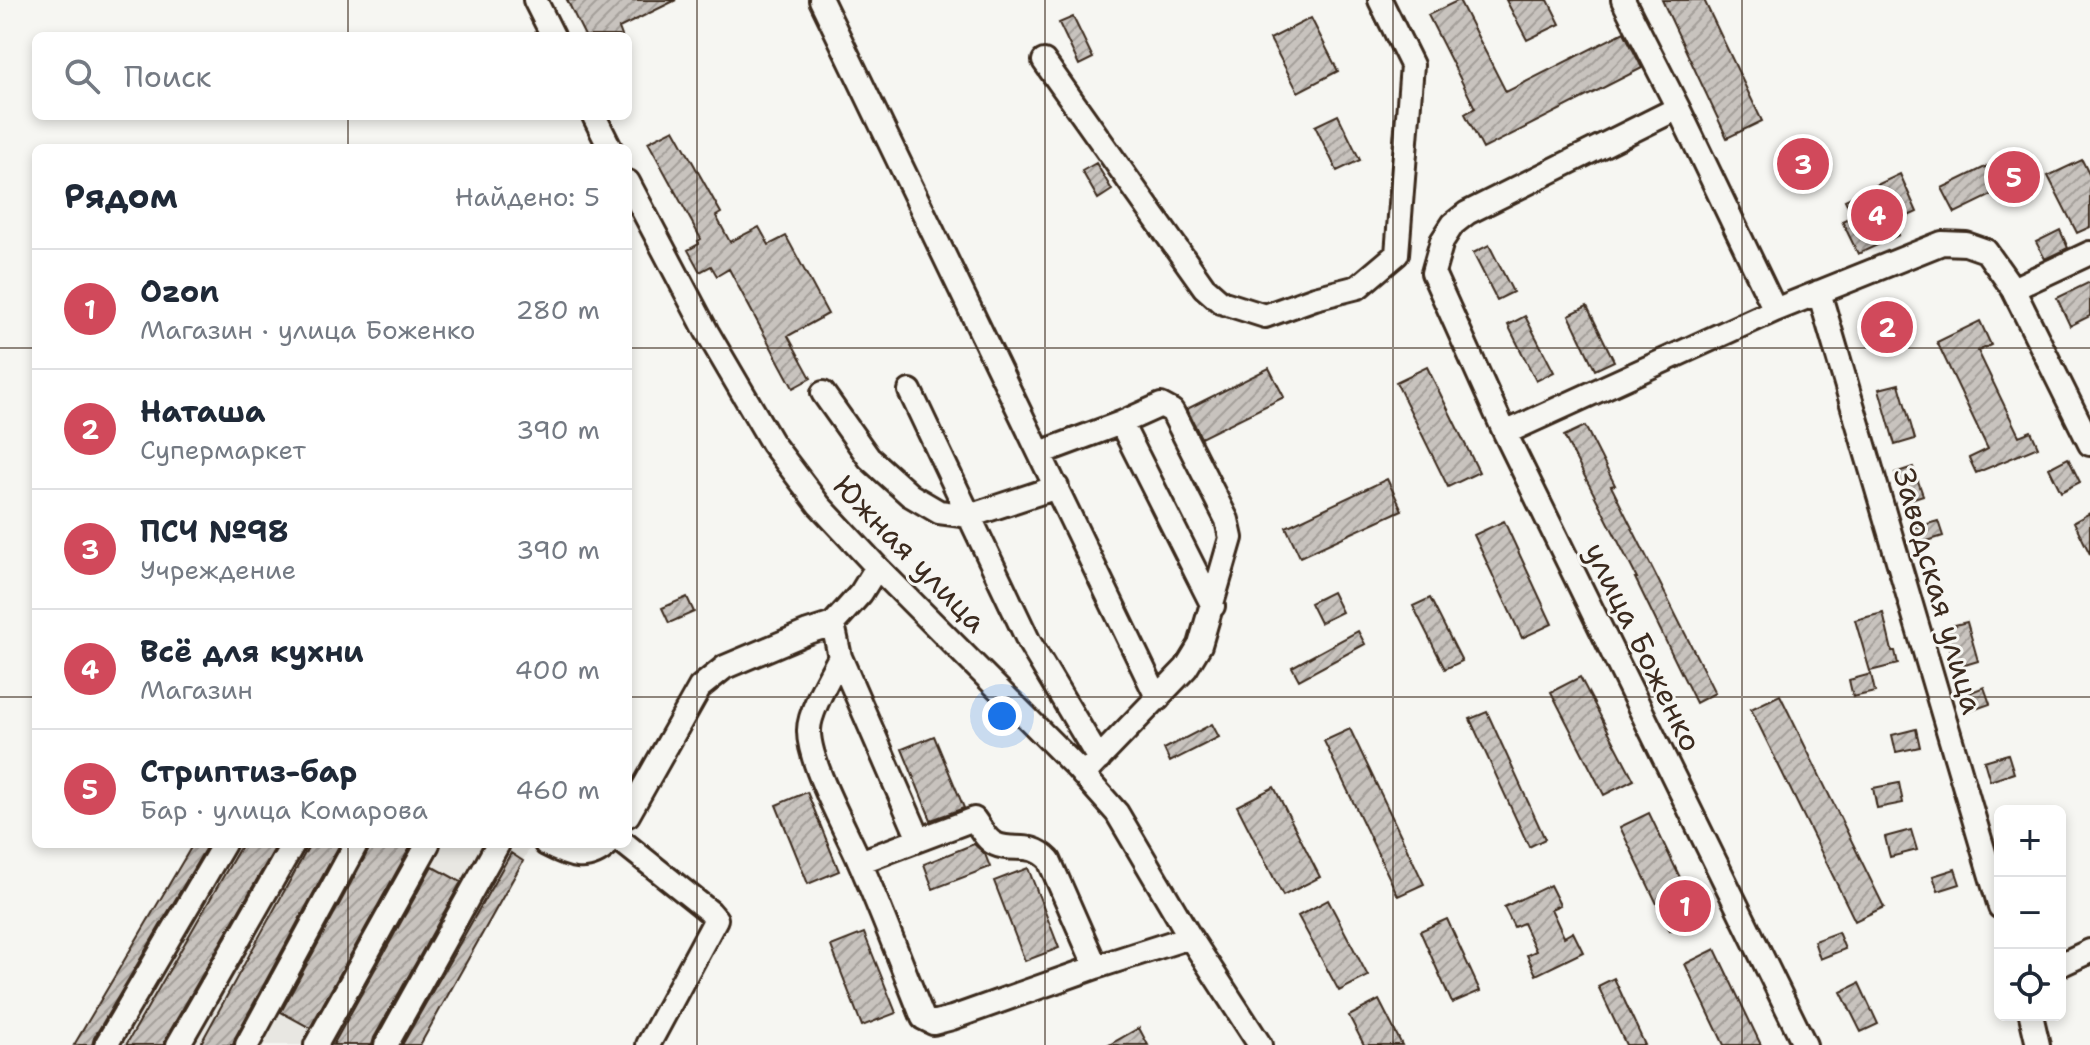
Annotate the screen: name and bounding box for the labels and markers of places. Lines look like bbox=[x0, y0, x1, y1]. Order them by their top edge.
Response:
pin: 3 bbox=[1777, 134, 1829, 194]
pin: 5 bbox=[1988, 147, 2040, 207]
pin: 4 bbox=[1851, 185, 1903, 245]
pin: 2 bbox=[1861, 297, 1913, 357]
pin: 1 bbox=[1659, 876, 1711, 936]

